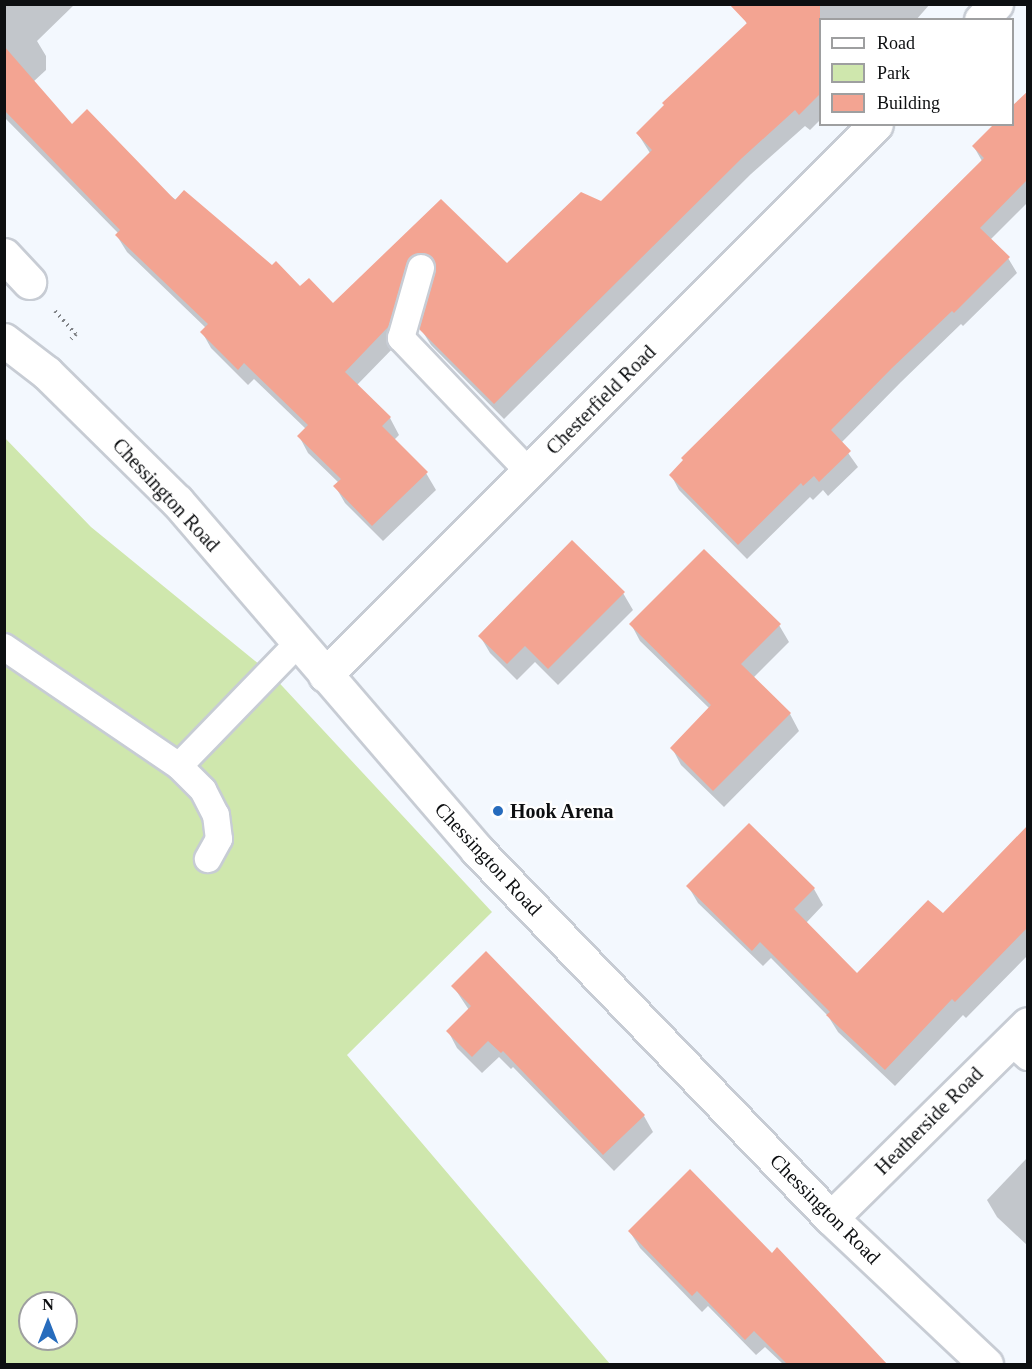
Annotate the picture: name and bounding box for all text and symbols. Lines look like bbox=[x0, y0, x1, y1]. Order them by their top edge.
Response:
legend bbox=[819, 18, 1014, 126]
text: Road bbox=[877, 33, 915, 53]
text: Park bbox=[877, 63, 910, 83]
text: Building bbox=[877, 93, 940, 113]
street label: Chesterfield Road bbox=[541, 340, 661, 460]
street label: Chessington Road bbox=[107, 433, 225, 557]
street label: Chessington Road bbox=[429, 797, 547, 921]
place label: Hook Arena bbox=[510, 799, 615, 823]
marker: Hook Arena bbox=[491, 804, 505, 818]
street label: Heatherside Road bbox=[870, 1062, 988, 1180]
street label: Chessington Road bbox=[765, 1149, 885, 1269]
north arrow bbox=[18, 1291, 78, 1351]
text: N bbox=[42, 1296, 54, 1313]

